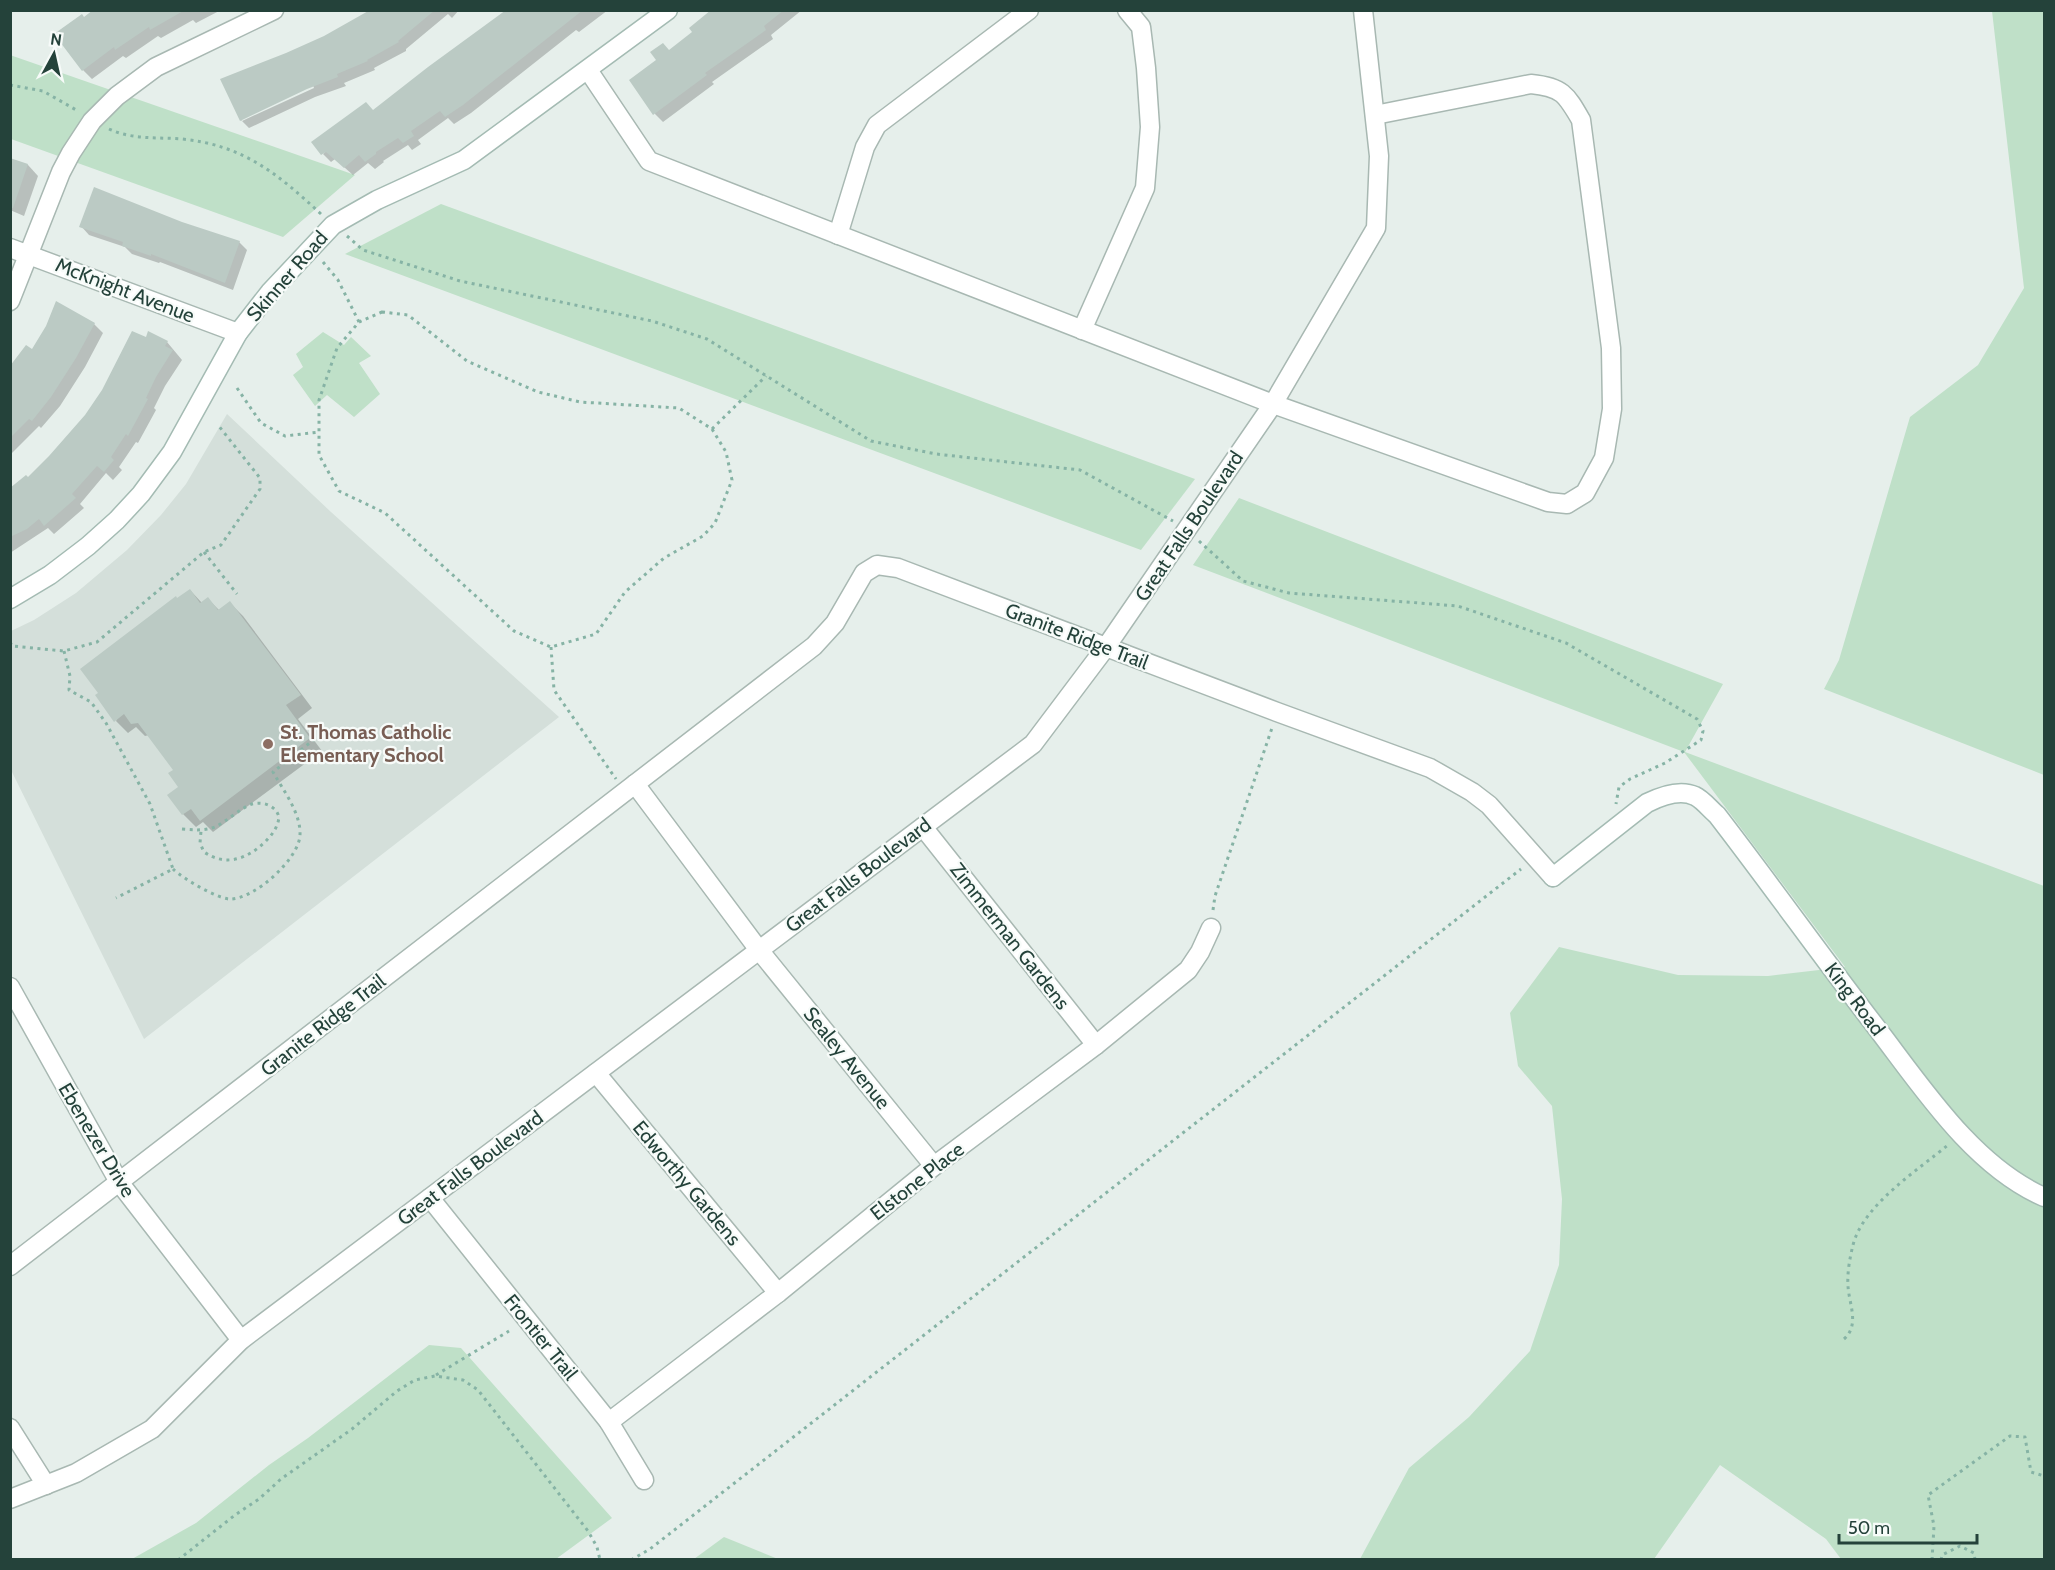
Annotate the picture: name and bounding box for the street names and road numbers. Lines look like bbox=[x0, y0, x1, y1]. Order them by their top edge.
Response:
street label: Skinner Road bbox=[241, 226, 333, 326]
street label: McKnight Avenue bbox=[52, 252, 198, 328]
street label: Great Falls Boulevard bbox=[1130, 446, 1248, 606]
street label: Granite Ridge Trail bbox=[1002, 598, 1152, 674]
street label: Great Falls Boulevard bbox=[780, 812, 936, 938]
street label: Zimmerman Gardens bbox=[945, 858, 1075, 1014]
street label: King Road bbox=[1820, 958, 1890, 1040]
street label: Granite Ridge Trail bbox=[256, 969, 390, 1081]
street label: Sealey Avenue bbox=[799, 1002, 895, 1114]
street label: Ebenezer Drive bbox=[54, 1079, 140, 1201]
street label: Great Falls Boulevard bbox=[392, 1105, 548, 1231]
street label: Edworthy Gardens bbox=[628, 1116, 746, 1250]
street label: Elstone Place bbox=[865, 1137, 969, 1225]
street label: Frontier Trail bbox=[499, 1289, 583, 1385]

